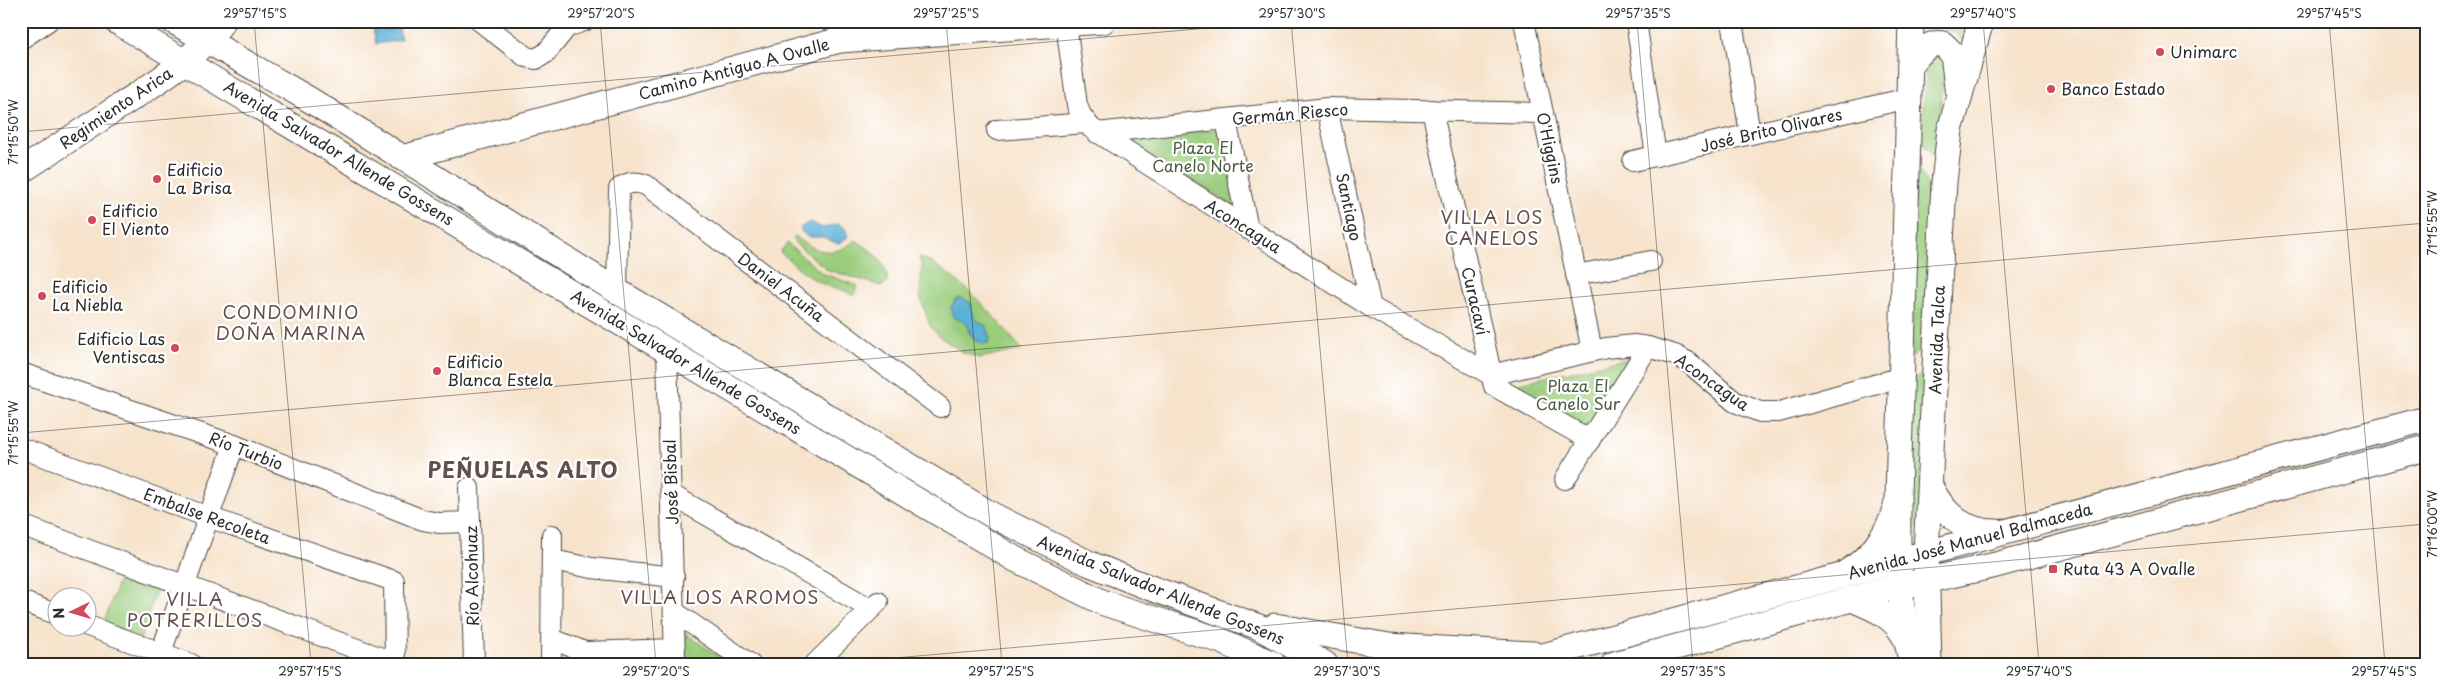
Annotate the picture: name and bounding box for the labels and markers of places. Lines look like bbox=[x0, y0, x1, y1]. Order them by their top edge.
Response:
place label: Unimarc bbox=[2170, 39, 2237, 63]
marker: Unimarc bbox=[2154, 46, 2166, 58]
place label: Banco Estado bbox=[2061, 76, 2165, 100]
marker: Banco Estado bbox=[2045, 83, 2057, 95]
place label: Edificio La Brisa bbox=[167, 157, 232, 199]
marker: Edificio La Brisa bbox=[151, 173, 163, 185]
place label: Edificio El Viento bbox=[102, 198, 169, 240]
marker: Edificio El Viento bbox=[86, 214, 98, 226]
place label: Edificio La Niebla bbox=[52, 274, 123, 316]
marker: Edificio La Niebla bbox=[36, 290, 48, 302]
place label: Edificio Las Ventiscas bbox=[77, 326, 165, 368]
marker: Edificio Las Ventiscas bbox=[169, 342, 181, 354]
place label: Edificio Blanca Estela bbox=[447, 349, 553, 391]
marker: Edificio Blanca Estela bbox=[431, 365, 443, 377]
place label: Ruta 43 A Ovalle bbox=[2063, 556, 2196, 580]
marker: Ruta 43 A Ovalle bbox=[2047, 563, 2059, 575]

